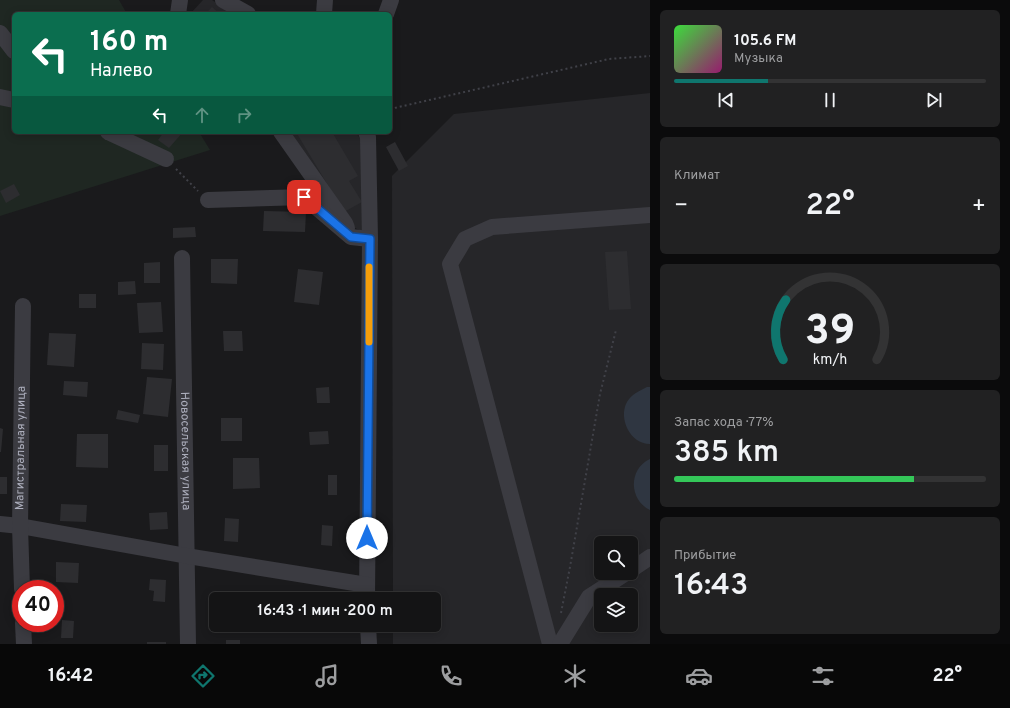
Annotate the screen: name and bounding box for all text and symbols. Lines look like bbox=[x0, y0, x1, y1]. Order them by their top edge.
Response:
text: 160 m bbox=[90, 25, 168, 61]
icon: left bbox=[24, 28, 76, 80]
text: 105.6 FM bbox=[734, 32, 796, 51]
text: Музыка bbox=[734, 51, 783, 67]
text: Налево bbox=[90, 60, 153, 83]
icon: previous bbox=[715, 89, 737, 111]
icon: pause bbox=[819, 89, 841, 111]
icon: next bbox=[923, 89, 945, 111]
icon: left bbox=[149, 104, 171, 126]
icon: ahead bbox=[191, 104, 213, 126]
icon: right bbox=[233, 104, 255, 126]
text: Климат bbox=[674, 168, 720, 184]
pin bbox=[287, 180, 321, 214]
icon: arrive bbox=[293, 186, 315, 208]
text: 22° bbox=[805, 188, 855, 225]
text: − bbox=[674, 193, 688, 220]
text: + bbox=[972, 193, 986, 220]
text: 39 bbox=[805, 306, 855, 359]
text: km/h bbox=[813, 351, 847, 369]
street label: Магистральная улица bbox=[12, 386, 30, 510]
street label: Новосельская улица bbox=[176, 392, 194, 510]
text: Запас хода · 77% bbox=[674, 415, 774, 431]
text: 385 km bbox=[674, 435, 779, 472]
position arrow bbox=[346, 517, 388, 559]
map controls bbox=[594, 536, 638, 632]
button: search bbox=[594, 536, 638, 580]
text: Прибытие bbox=[674, 548, 736, 564]
text: 16:43 bbox=[674, 568, 748, 605]
speed limit sign: 40 bbox=[12, 580, 64, 632]
button: layers bbox=[594, 588, 638, 632]
text: 16:43 · 1 мин · 200 m bbox=[257, 602, 393, 621]
icon: directions bbox=[189, 662, 217, 690]
icon: music bbox=[313, 662, 341, 690]
icon: phone bbox=[437, 662, 465, 690]
icon: climate bbox=[561, 662, 589, 690]
icon: car bbox=[685, 662, 713, 690]
icon: filters bbox=[809, 662, 837, 690]
text: 16:42 bbox=[48, 665, 93, 688]
text: 22° bbox=[933, 665, 962, 688]

